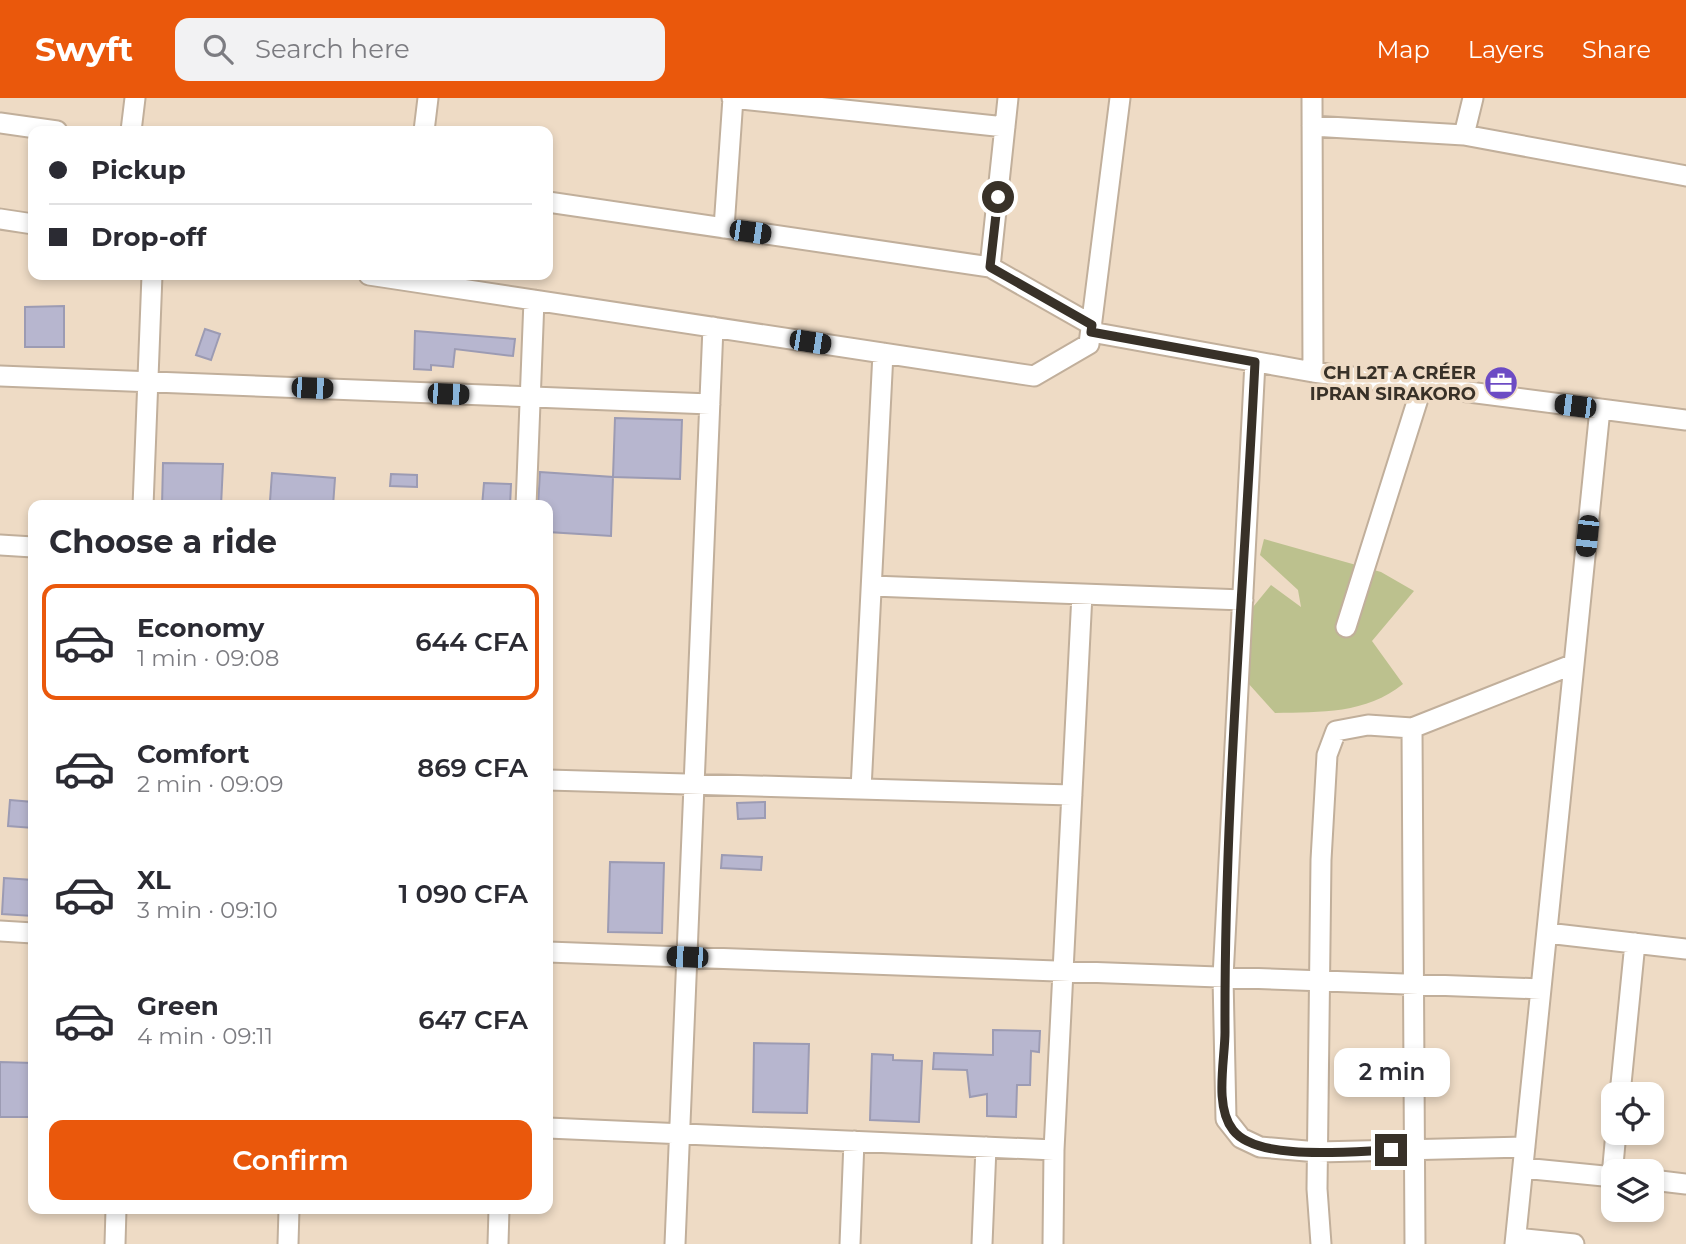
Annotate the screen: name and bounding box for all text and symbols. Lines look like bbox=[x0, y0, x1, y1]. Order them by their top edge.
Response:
search box bbox=[175, 18, 665, 81]
text: Swyft bbox=[35, 29, 133, 69]
icon: search bbox=[199, 30, 237, 68]
text: Search here bbox=[255, 33, 410, 65]
text: Map bbox=[1376, 35, 1430, 64]
text: Layers bbox=[1468, 35, 1544, 64]
text: Share bbox=[1582, 35, 1651, 64]
text: Pickup bbox=[91, 154, 186, 186]
route start bbox=[982, 181, 1014, 213]
car bbox=[728, 219, 773, 245]
text: Drop-off bbox=[91, 221, 206, 253]
car bbox=[788, 328, 833, 356]
place label: CH L2T A CRÉER IPRAN SIRAKORO bbox=[1310, 362, 1476, 405]
office icon: CH L2T A CRÉER IPRAN SIRAKORO bbox=[1482, 364, 1520, 402]
car bbox=[291, 377, 334, 399]
car bbox=[427, 383, 470, 405]
car bbox=[1553, 393, 1598, 419]
car bbox=[1575, 514, 1600, 558]
text: Choose a ride bbox=[49, 522, 277, 561]
icon: car bbox=[53, 611, 116, 674]
text: Economy bbox=[137, 612, 264, 644]
text: 644 CFA bbox=[415, 626, 528, 658]
text: 1 min · 09:08 bbox=[137, 644, 279, 672]
icon: car bbox=[53, 737, 116, 800]
text: Comfort bbox=[137, 738, 249, 770]
text: 869 CFA bbox=[417, 752, 528, 784]
text: 2 min · 09:09 bbox=[137, 770, 283, 798]
icon: car bbox=[53, 863, 116, 926]
text: XL bbox=[137, 864, 171, 896]
text: 1 090 CFA bbox=[399, 878, 528, 910]
text: 3 min · 09:10 bbox=[137, 896, 278, 924]
car bbox=[666, 946, 709, 968]
icon: car bbox=[53, 989, 116, 1052]
text: Green bbox=[137, 990, 219, 1022]
text: 647 CFA bbox=[418, 1004, 528, 1036]
text: 4 min · 09:11 bbox=[137, 1022, 273, 1050]
callout: 2 min bbox=[1333, 1048, 1449, 1098]
text: 2 min bbox=[1359, 1058, 1425, 1086]
map controls bbox=[1601, 1082, 1664, 1222]
button: locate bbox=[1601, 1082, 1664, 1145]
button: Confirm bbox=[49, 1120, 532, 1200]
route end bbox=[1375, 1134, 1407, 1166]
button: layers bbox=[1601, 1159, 1664, 1222]

